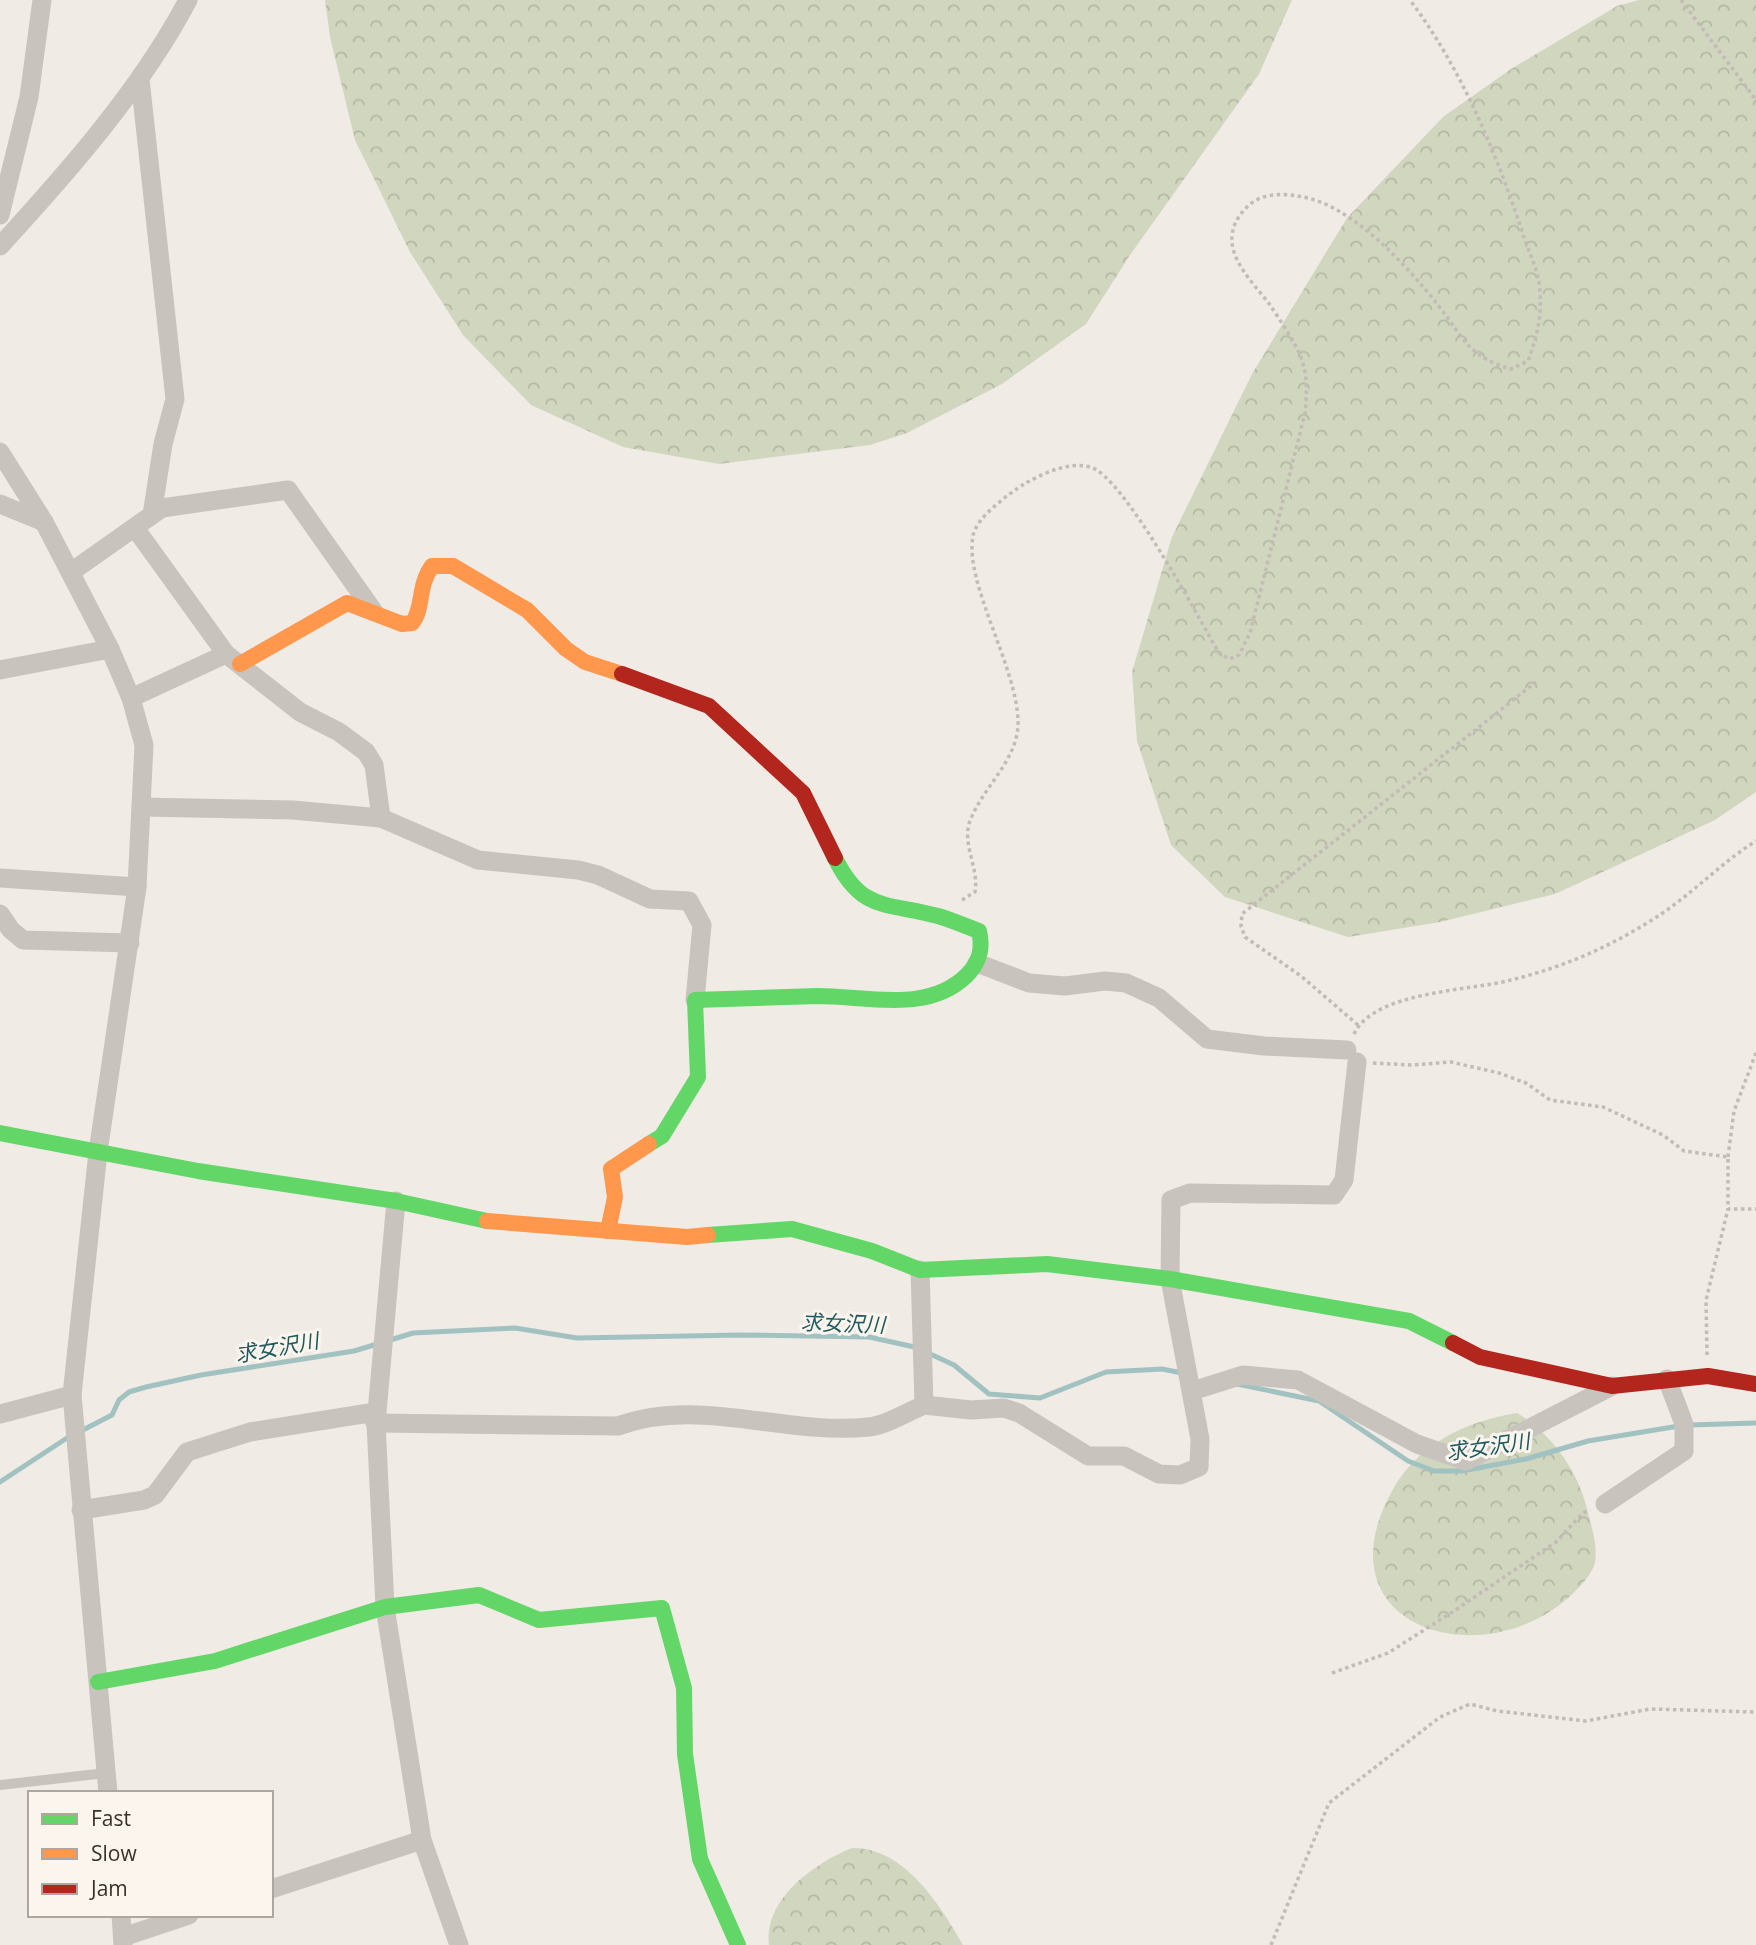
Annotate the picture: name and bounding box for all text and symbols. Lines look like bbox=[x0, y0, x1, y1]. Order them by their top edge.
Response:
water label: 求女沢川 bbox=[801, 1308, 887, 1339]
water label: 求女沢川 bbox=[233, 1326, 323, 1368]
water label: 求女沢川 bbox=[1444, 1426, 1533, 1466]
legend bbox=[28, 1791, 273, 1917]
text: Fast bbox=[91, 1804, 131, 1832]
text: Slow bbox=[91, 1839, 137, 1867]
text: Jam bbox=[89, 1874, 128, 1902]

